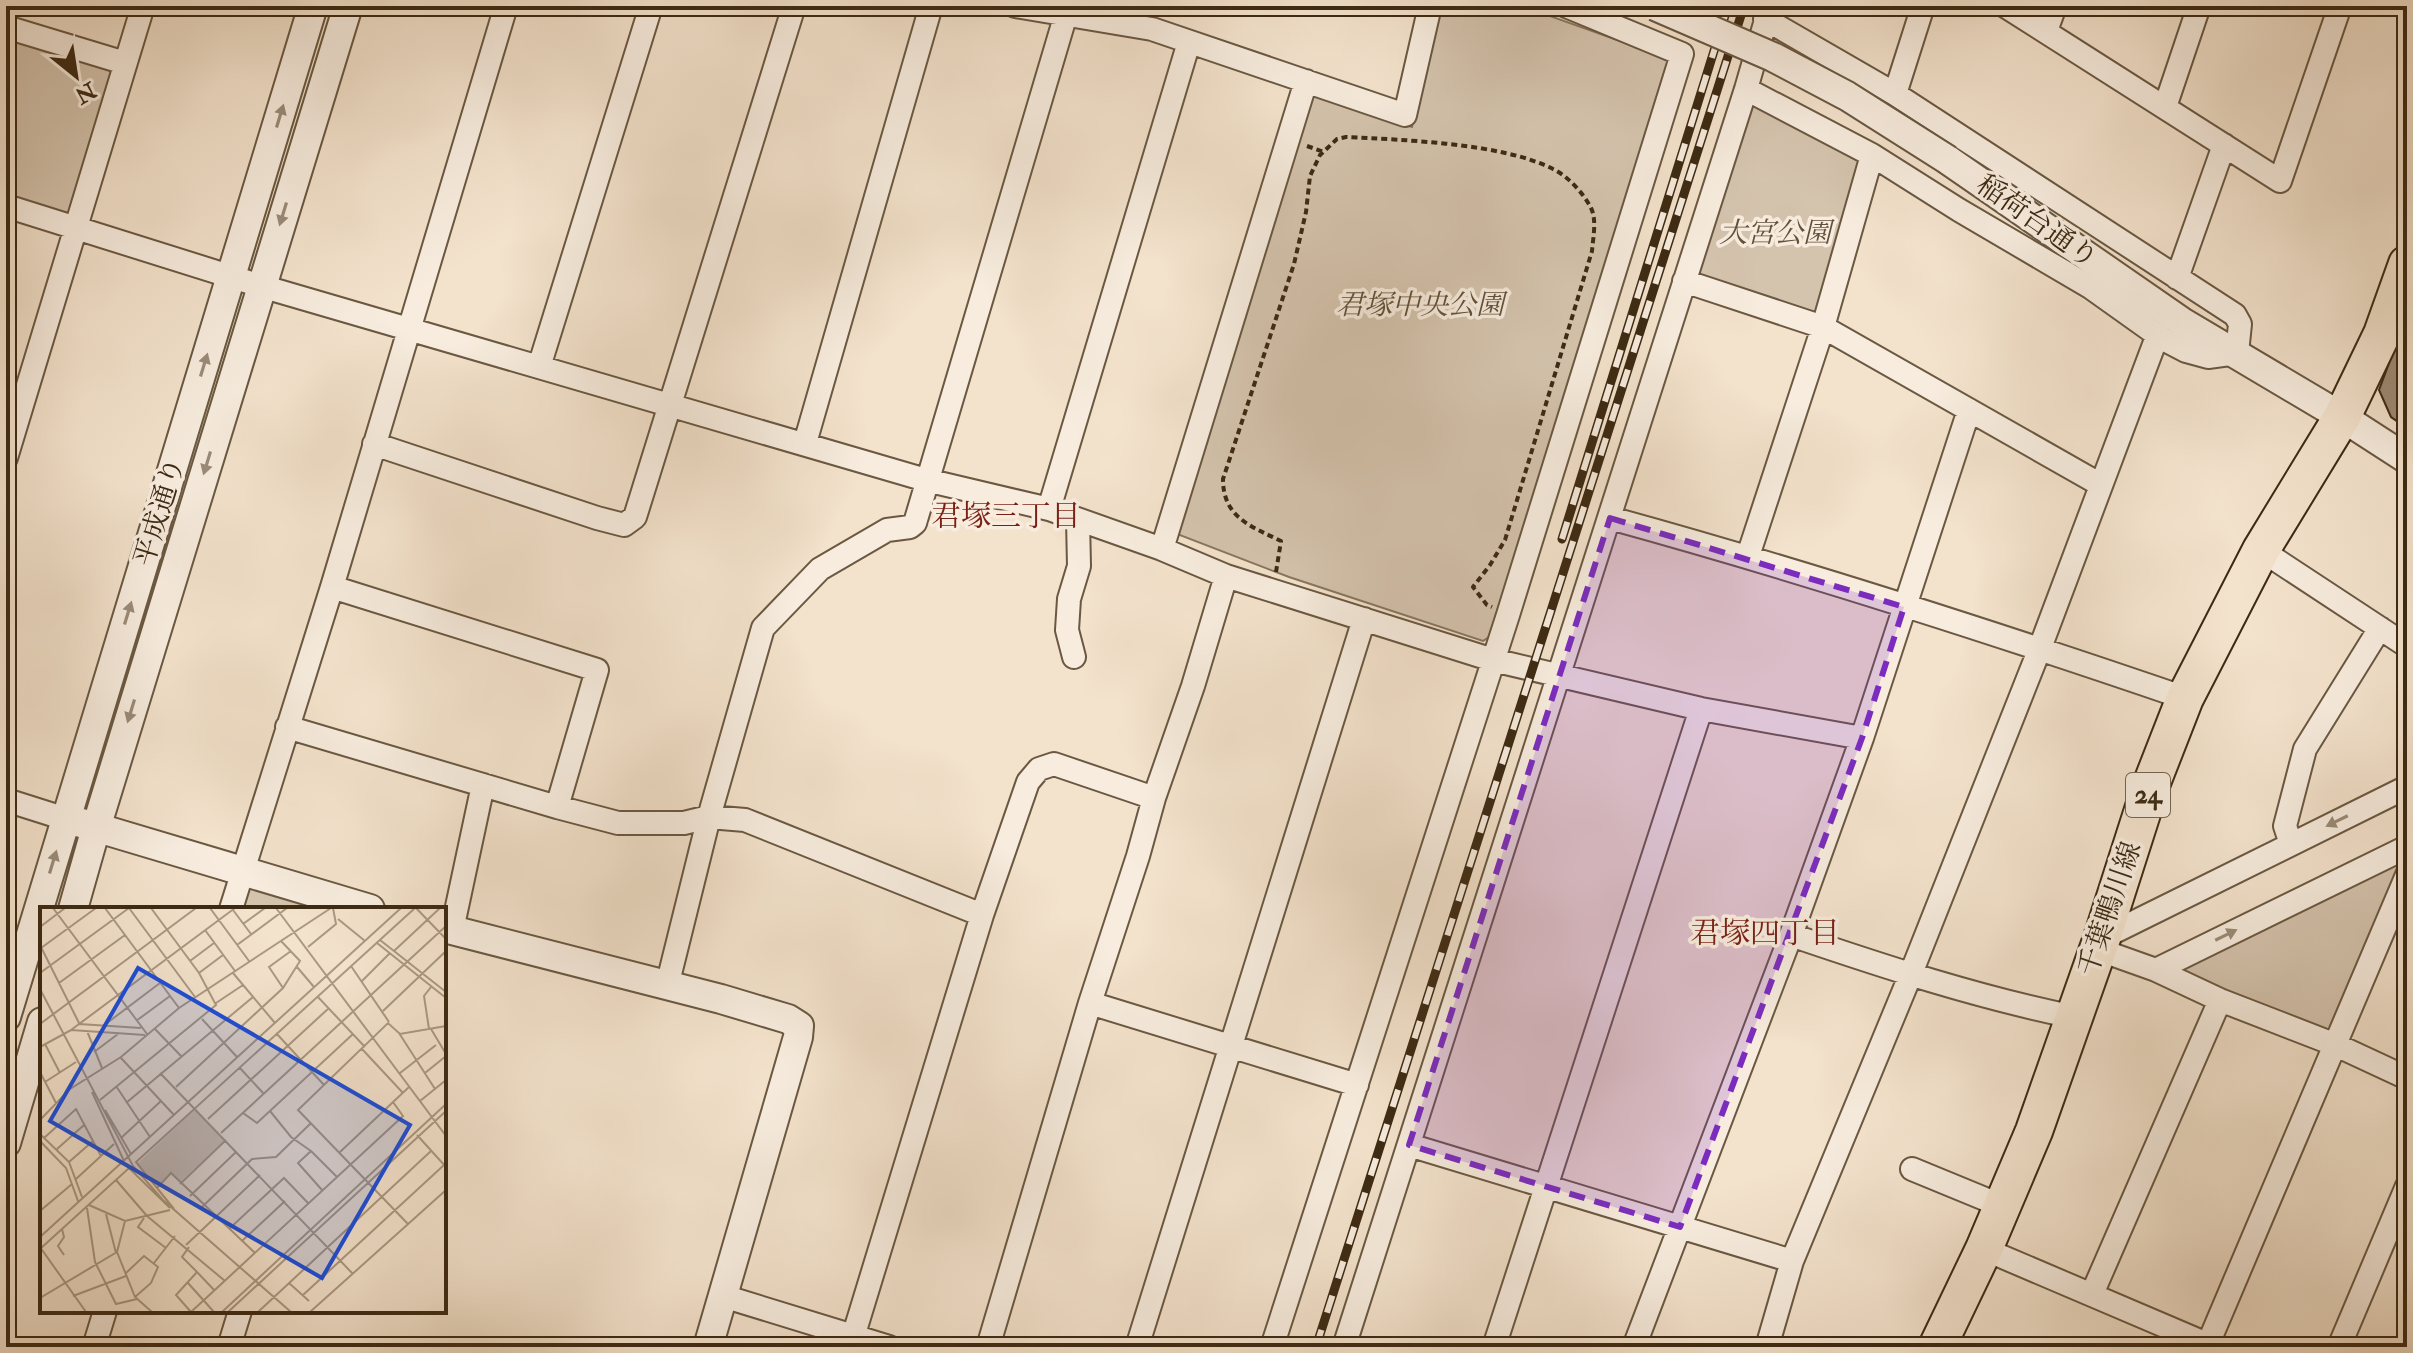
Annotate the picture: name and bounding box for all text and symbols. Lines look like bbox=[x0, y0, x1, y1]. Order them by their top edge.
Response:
north arrow bbox=[36, 36, 116, 116]
text: N bbox=[70, 75, 102, 110]
one-way arrow bbox=[274, 103, 287, 127]
street label: 稲荷台通り bbox=[1970, 168, 2104, 276]
one-way arrow bbox=[276, 203, 289, 227]
park label: 大宮公園 bbox=[1719, 216, 1835, 251]
park label: 君塚中央公園 bbox=[1336, 288, 1508, 323]
one-way arrow bbox=[199, 352, 211, 376]
one-way arrow bbox=[200, 451, 213, 475]
street label: 平成通り bbox=[127, 453, 193, 571]
district label: 君塚三丁目 bbox=[931, 498, 1081, 535]
one-way arrow bbox=[122, 601, 135, 625]
one-way arrow bbox=[124, 700, 137, 724]
road number: 24 bbox=[2126, 773, 2170, 817]
one-way arrow bbox=[2325, 815, 2348, 828]
street label: 千葉鴨川線 bbox=[2071, 837, 2149, 981]
one-way arrow bbox=[47, 850, 60, 874]
inset map bbox=[40, 907, 446, 1313]
district label: 君塚四丁目 bbox=[1690, 915, 1840, 952]
one-way arrow bbox=[2214, 928, 2238, 942]

